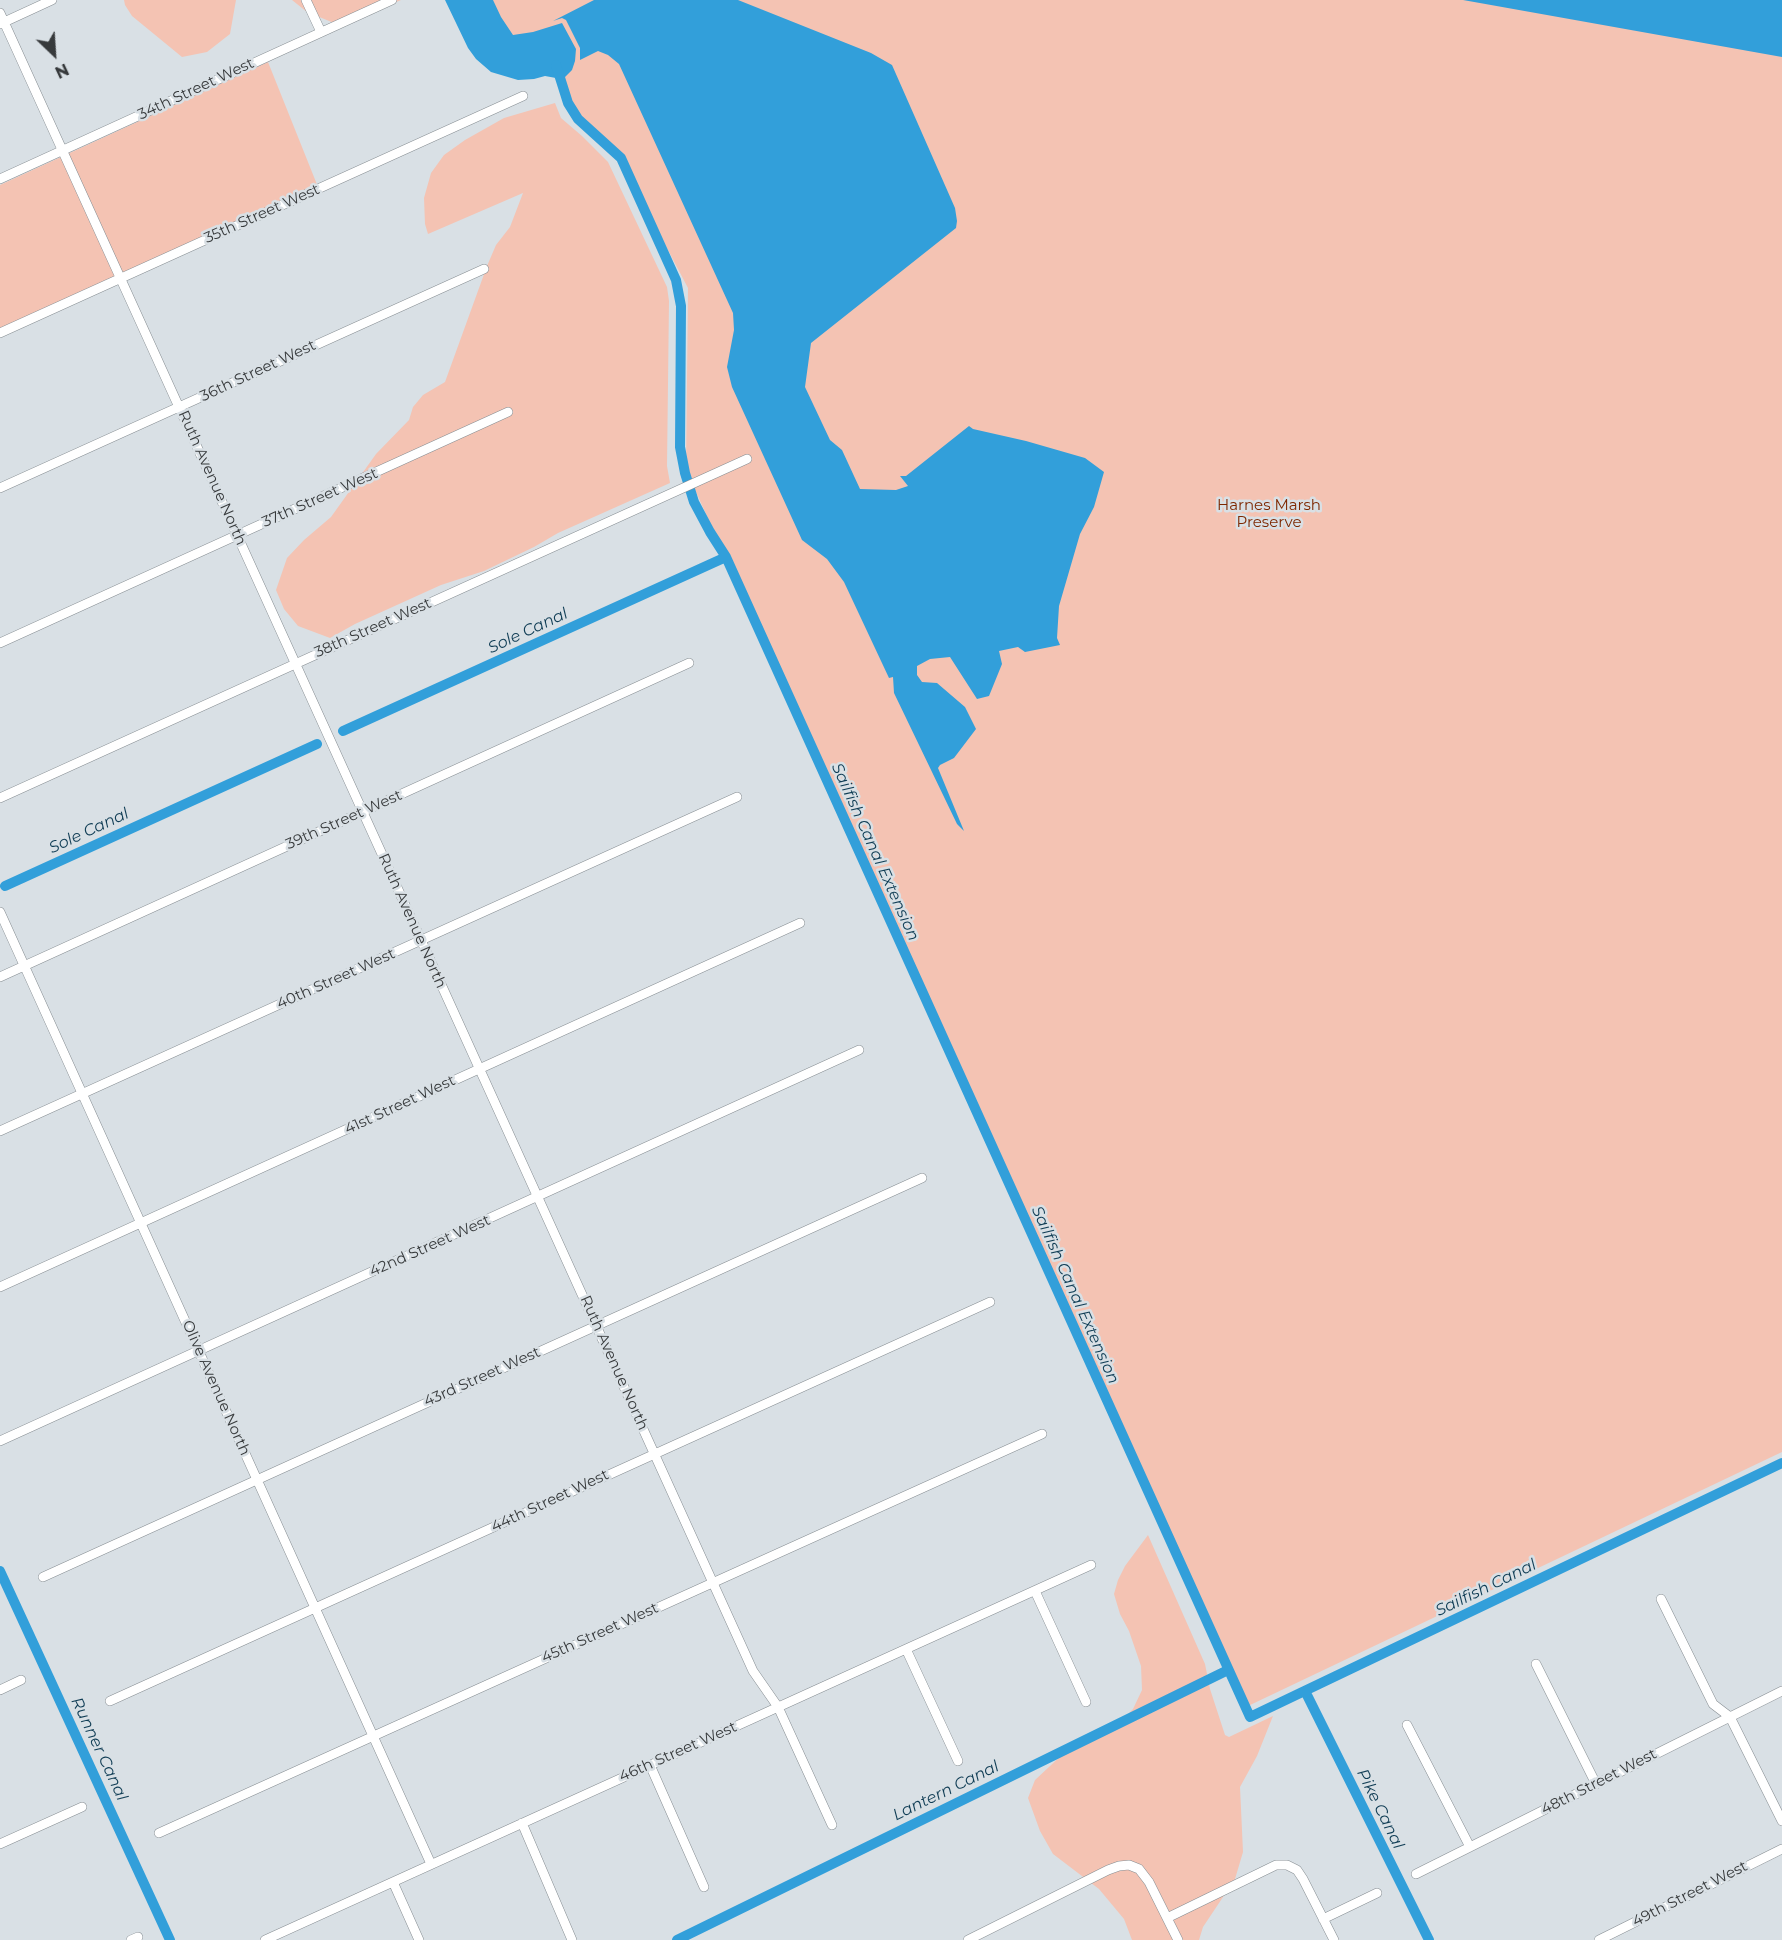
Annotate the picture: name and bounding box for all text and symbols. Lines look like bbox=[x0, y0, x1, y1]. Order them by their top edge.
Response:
north arrow bbox=[24, 24, 84, 84]
street label: 34th Street West bbox=[135, 54, 257, 124]
text: N bbox=[52, 59, 72, 82]
street label: 35th Street West bbox=[201, 180, 323, 248]
street label: 36th Street West bbox=[197, 336, 319, 406]
street label: Ruth Avenue North bbox=[174, 408, 250, 548]
street label: 37th Street West bbox=[259, 464, 381, 532]
park label: Harnes Marsh Preserve bbox=[1217, 497, 1321, 532]
street label: 38th Street West bbox=[312, 594, 434, 662]
water label: Sole Canal bbox=[485, 604, 571, 658]
water label: Sailfish Canal Extension bbox=[827, 760, 923, 944]
street label: 39th Street West bbox=[283, 786, 405, 854]
water label: Sole Canal bbox=[46, 804, 132, 858]
street label: Ruth Avenue North bbox=[374, 851, 450, 991]
street label: 40th Street West bbox=[274, 945, 398, 1013]
street label: 41st Street West bbox=[342, 1072, 458, 1138]
water label: Sailfish Canal Extension bbox=[1027, 1203, 1123, 1387]
street label: 42nd Street West bbox=[367, 1211, 493, 1281]
street label: Ruth Avenue North bbox=[576, 1293, 652, 1433]
street label: Olive Avenue North bbox=[178, 1318, 254, 1458]
street label: 43rd Street West bbox=[421, 1343, 543, 1411]
street label: 44th Street West bbox=[488, 1466, 612, 1536]
water label: Sailfish Canal bbox=[1432, 1555, 1540, 1621]
street label: 45th Street West bbox=[539, 1599, 661, 1667]
water label: Runner Canal bbox=[67, 1694, 131, 1804]
street label: 46th Street West bbox=[616, 1718, 740, 1786]
street label: 48th Street West bbox=[1538, 1745, 1660, 1819]
water label: Lantern Canal bbox=[890, 1757, 1002, 1825]
water label: Pike Canal bbox=[1352, 1766, 1408, 1852]
street label: 49th Street West bbox=[1629, 1857, 1751, 1931]

